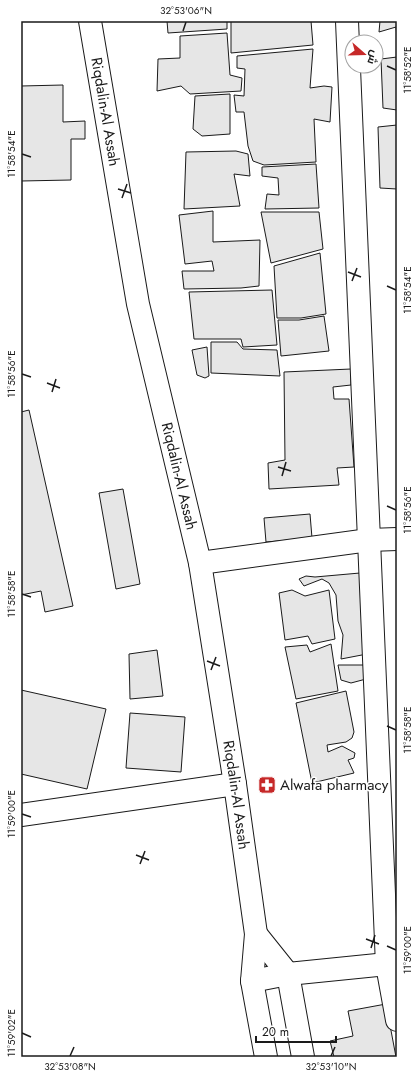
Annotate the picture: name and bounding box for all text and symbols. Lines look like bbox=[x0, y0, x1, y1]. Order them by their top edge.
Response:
text: 32°53'06"N bbox=[160, 3, 212, 18]
north arrow bbox=[344, 34, 384, 74]
text: 11°58'52"E bbox=[400, 46, 415, 94]
text: ش bbox=[363, 48, 383, 67]
street label: Riqdalin-Al Assah bbox=[85, 56, 125, 168]
text: 11°58'54"E bbox=[4, 130, 19, 178]
text: 11°58'54"E bbox=[400, 266, 415, 314]
text: 11°58'56"E bbox=[4, 350, 19, 398]
street label: Riqdalin-Al Assah bbox=[156, 420, 203, 532]
text: 11°58'56"E bbox=[400, 486, 415, 534]
text: 11°58'58"E bbox=[4, 571, 19, 617]
text: 11°58'58"E bbox=[400, 707, 415, 753]
street label: Riqdalin-Al Assah bbox=[217, 739, 255, 851]
place label: Alwafa pharmacy bbox=[280, 774, 389, 796]
pharmacy icon: Alwafa pharmacy bbox=[257, 775, 277, 795]
text: 11°59'00"E bbox=[4, 790, 19, 838]
text: 11°59'00"E bbox=[400, 926, 415, 974]
text: 11°59'02"E bbox=[4, 1009, 19, 1057]
scale bar bbox=[256, 1018, 336, 1044]
text: 20 m bbox=[262, 1023, 289, 1041]
text: 32°53'08"N bbox=[44, 1059, 96, 1074]
text: 32°53'10"N bbox=[306, 1059, 356, 1074]

